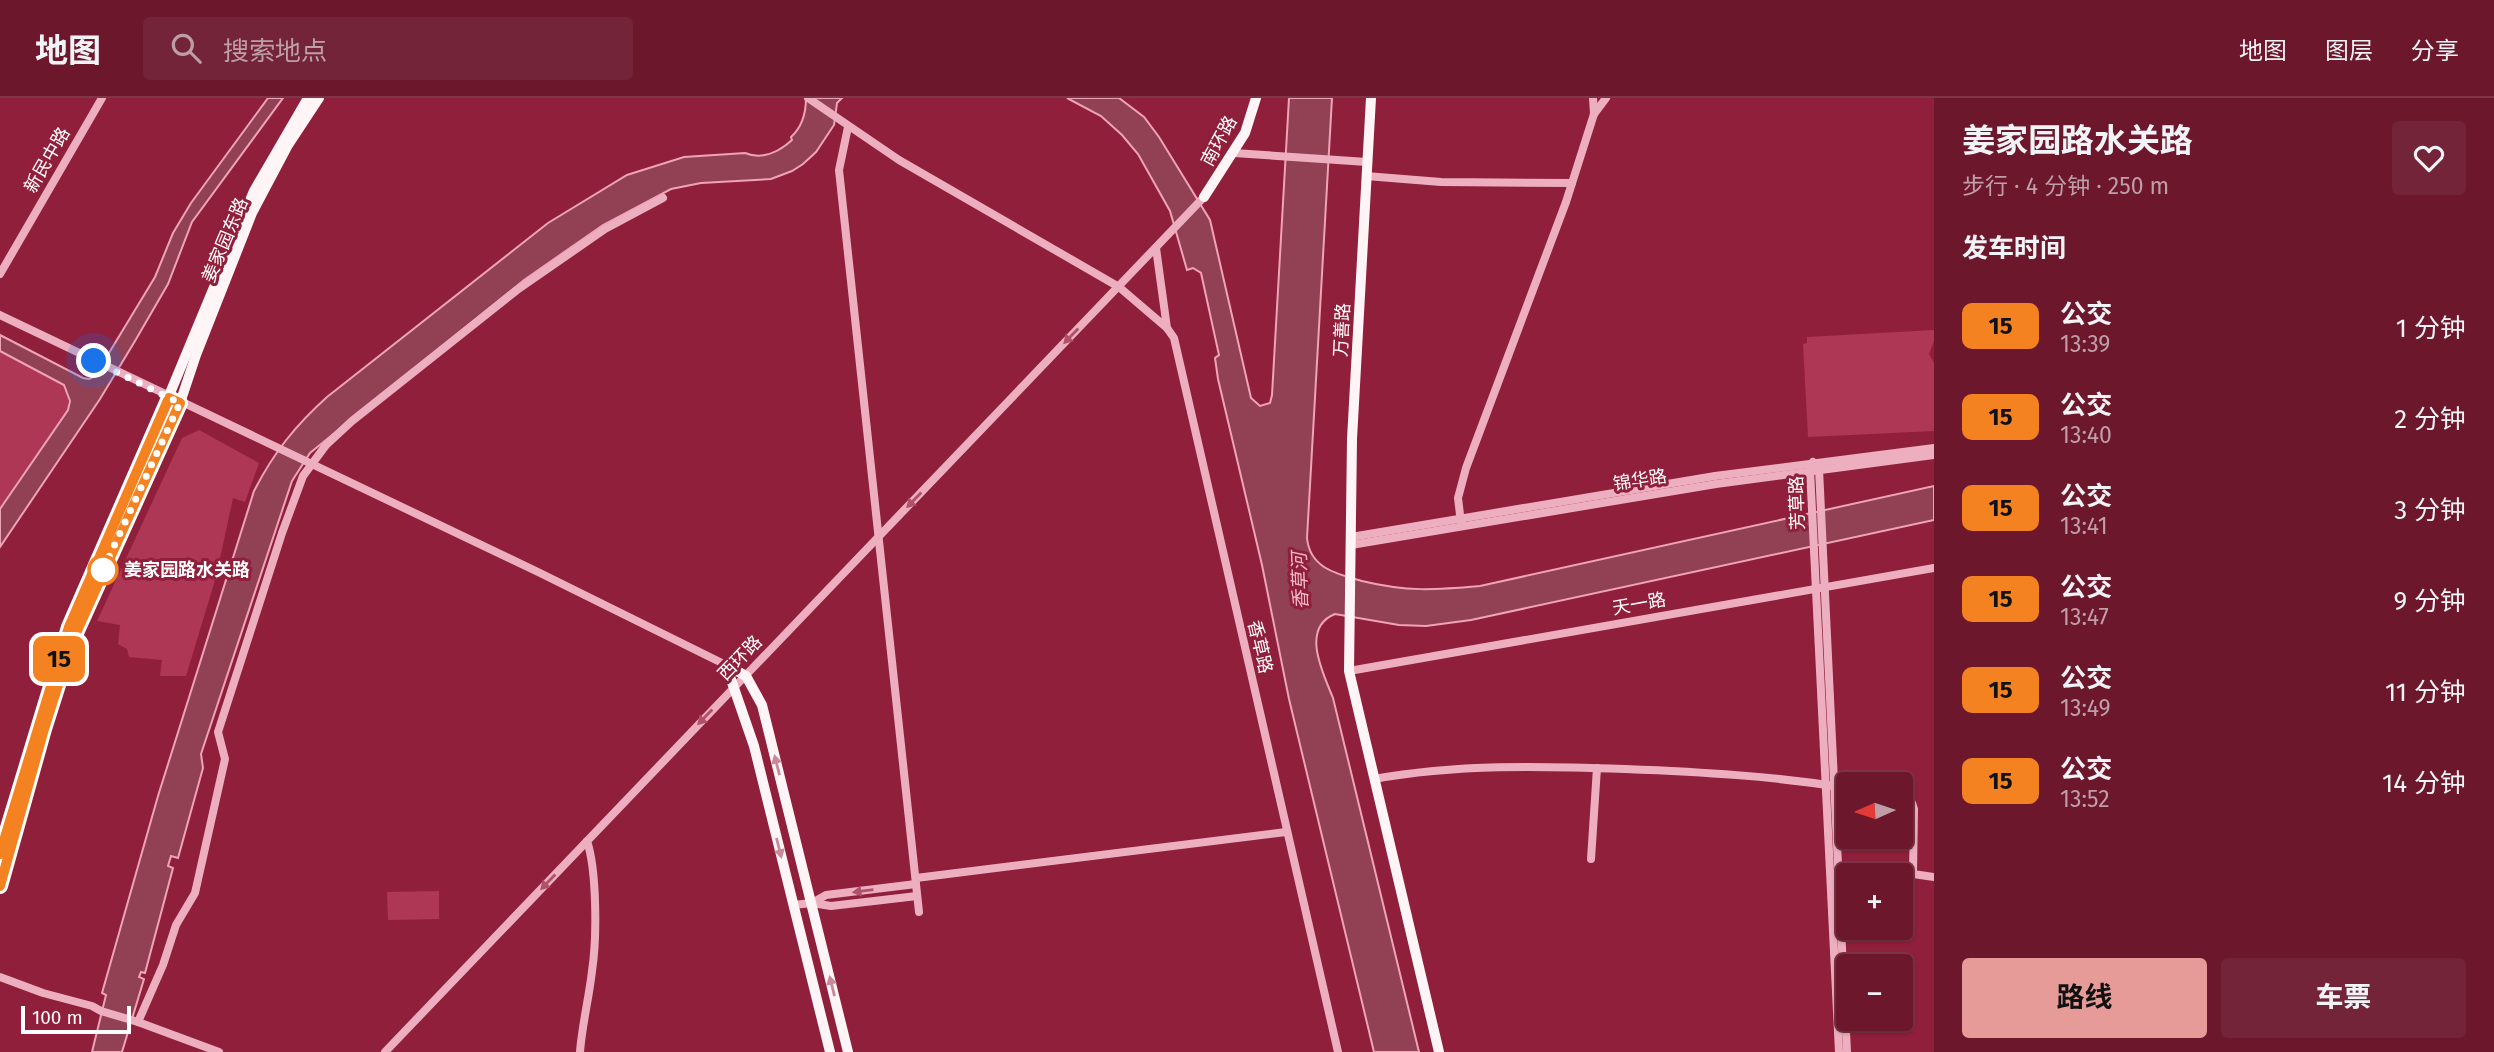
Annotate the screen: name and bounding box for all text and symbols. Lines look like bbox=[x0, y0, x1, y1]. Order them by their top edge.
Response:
search box bbox=[143, 17, 633, 80]
icon: search bbox=[167, 29, 205, 67]
text: 地图 bbox=[35, 31, 101, 71]
text: 搜索地点 bbox=[223, 36, 327, 67]
text: 地图 bbox=[2239, 37, 2287, 65]
text: 图层 bbox=[2325, 37, 2373, 65]
text: 分享 bbox=[2411, 37, 2459, 65]
street label: 南环路 bbox=[1196, 112, 1242, 170]
text: 姜家园路水关路 bbox=[1962, 121, 2193, 161]
button: heart bbox=[2392, 121, 2466, 195]
street label: 新民中路 bbox=[19, 123, 75, 197]
text: 步行 · 4 分钟 · 250 m bbox=[1962, 172, 2169, 200]
street label: 姜家园东路 bbox=[197, 194, 253, 286]
text: 发车时间 bbox=[1962, 233, 2066, 264]
text: 公交 bbox=[2060, 299, 2112, 330]
street label: 万善路 bbox=[1330, 302, 1354, 358]
text: 15 bbox=[1989, 312, 2013, 340]
text: 1 分钟 bbox=[2396, 313, 2466, 344]
one-way arrow bbox=[1064, 327, 1080, 344]
text: 13:39 bbox=[2060, 330, 2110, 358]
your location bbox=[76, 343, 111, 378]
text: 公交 bbox=[2060, 390, 2112, 421]
text: 15 bbox=[1989, 403, 2013, 431]
text: 2 分钟 bbox=[2394, 404, 2466, 435]
text: 13:40 bbox=[2060, 421, 2112, 449]
street label: 锦华路 bbox=[1612, 465, 1668, 495]
street label: 芳草路 bbox=[1785, 476, 1809, 530]
text: 公交 bbox=[2060, 481, 2112, 512]
one-way arrow bbox=[906, 491, 922, 508]
text: 15 bbox=[1989, 494, 2013, 522]
text: 3 分钟 bbox=[2394, 495, 2466, 526]
text: 13:41 bbox=[2060, 512, 2108, 540]
water label: 香草河 bbox=[1287, 548, 1312, 610]
marker: 姜家园路水关路 bbox=[88, 555, 118, 585]
place label: 姜家园路水关路 bbox=[124, 559, 250, 581]
text: 公交 bbox=[2060, 572, 2112, 603]
text: 15 bbox=[1989, 585, 2013, 613]
text: 9 分钟 bbox=[2393, 586, 2466, 617]
street label: 天一路 bbox=[1611, 588, 1667, 620]
text: 13:47 bbox=[2060, 603, 2109, 631]
street label: 香草路 bbox=[1243, 618, 1277, 676]
street label: 西环路 bbox=[713, 631, 767, 685]
line badge: 15 bbox=[28, 636, 90, 682]
text: 15 bbox=[47, 645, 71, 673]
text: 公交 bbox=[2060, 663, 2112, 694]
text: 15 bbox=[1989, 676, 2013, 704]
text: 11 分钟 bbox=[2385, 677, 2466, 708]
text: 13:49 bbox=[2060, 694, 2111, 722]
one-way arrow bbox=[697, 709, 714, 726]
one-way arrow bbox=[771, 754, 782, 776]
text: 公交 bbox=[2060, 754, 2112, 785]
text: 15 bbox=[1989, 767, 2013, 795]
text: 14 分钟 bbox=[2382, 768, 2466, 799]
north arrow bbox=[1836, 772, 1913, 849]
map controls bbox=[1836, 772, 1913, 1031]
text: 13:52 bbox=[2060, 785, 2110, 813]
one-way arrow bbox=[774, 837, 785, 859]
button: + bbox=[1836, 863, 1913, 940]
one-way arrow bbox=[540, 873, 556, 890]
one-way arrow bbox=[852, 885, 874, 896]
button: − bbox=[1836, 954, 1913, 1031]
button: 路线 bbox=[1962, 958, 2207, 1038]
button: 车票 bbox=[2221, 958, 2466, 1038]
one-way arrow bbox=[826, 975, 837, 997]
scale bar bbox=[21, 1003, 131, 1035]
text: 100 m bbox=[32, 1006, 83, 1029]

